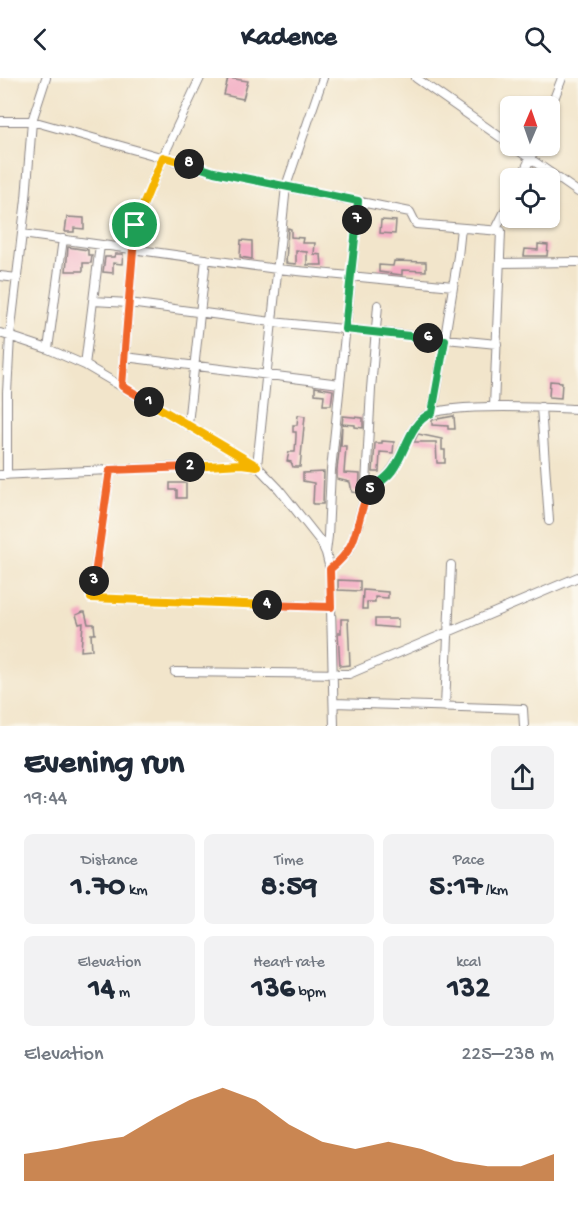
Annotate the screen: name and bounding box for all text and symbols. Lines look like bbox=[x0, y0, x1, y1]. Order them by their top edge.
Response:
icon: back bbox=[24, 23, 57, 56]
text: Kadence bbox=[241, 23, 337, 55]
icon: search bbox=[521, 23, 554, 56]
north arrow bbox=[500, 96, 560, 156]
map controls bbox=[500, 96, 560, 228]
pin: 8 bbox=[174, 149, 204, 179]
text: 8 bbox=[185, 154, 193, 173]
button: locate bbox=[500, 168, 560, 228]
pin bbox=[109, 199, 160, 250]
pin: 7 bbox=[342, 205, 372, 235]
icon: arrive bbox=[118, 208, 151, 241]
text: 7 bbox=[353, 210, 361, 229]
pin: 6 bbox=[413, 323, 443, 353]
text: 6 bbox=[424, 328, 432, 347]
pin: 1 bbox=[134, 387, 164, 417]
text: 1 bbox=[146, 392, 152, 411]
pin: 2 bbox=[175, 452, 205, 482]
text: 2 bbox=[186, 457, 194, 476]
pin: 5 bbox=[355, 475, 385, 505]
text: 5 bbox=[366, 480, 374, 499]
pin: 3 bbox=[79, 566, 109, 596]
text: 3 bbox=[90, 571, 98, 590]
pin: 4 bbox=[252, 590, 282, 620]
text: 4 bbox=[263, 595, 271, 614]
text: Evening run bbox=[24, 746, 184, 784]
button: share bbox=[491, 746, 554, 809]
text: 19:44 bbox=[24, 788, 67, 811]
text: Distance bbox=[81, 852, 138, 871]
text: Time bbox=[274, 852, 304, 871]
text: Pace bbox=[453, 852, 484, 871]
text: 1.70 bbox=[71, 871, 125, 906]
text: 8:59 bbox=[261, 871, 317, 906]
text: 5:17 bbox=[429, 871, 482, 906]
text: km bbox=[125, 882, 148, 901]
text: /km bbox=[482, 882, 508, 901]
text: Elevation bbox=[78, 954, 141, 973]
text: Heart rate bbox=[253, 954, 325, 973]
text: kcal bbox=[456, 954, 481, 973]
text: 14 bbox=[89, 973, 115, 1008]
text: 136 bbox=[252, 973, 295, 1008]
text: 132 bbox=[447, 973, 490, 1008]
text: m bbox=[115, 984, 130, 1003]
text: bpm bbox=[295, 984, 326, 1003]
text: Elevation bbox=[24, 1044, 104, 1067]
text: 225–238 m bbox=[462, 1044, 554, 1067]

